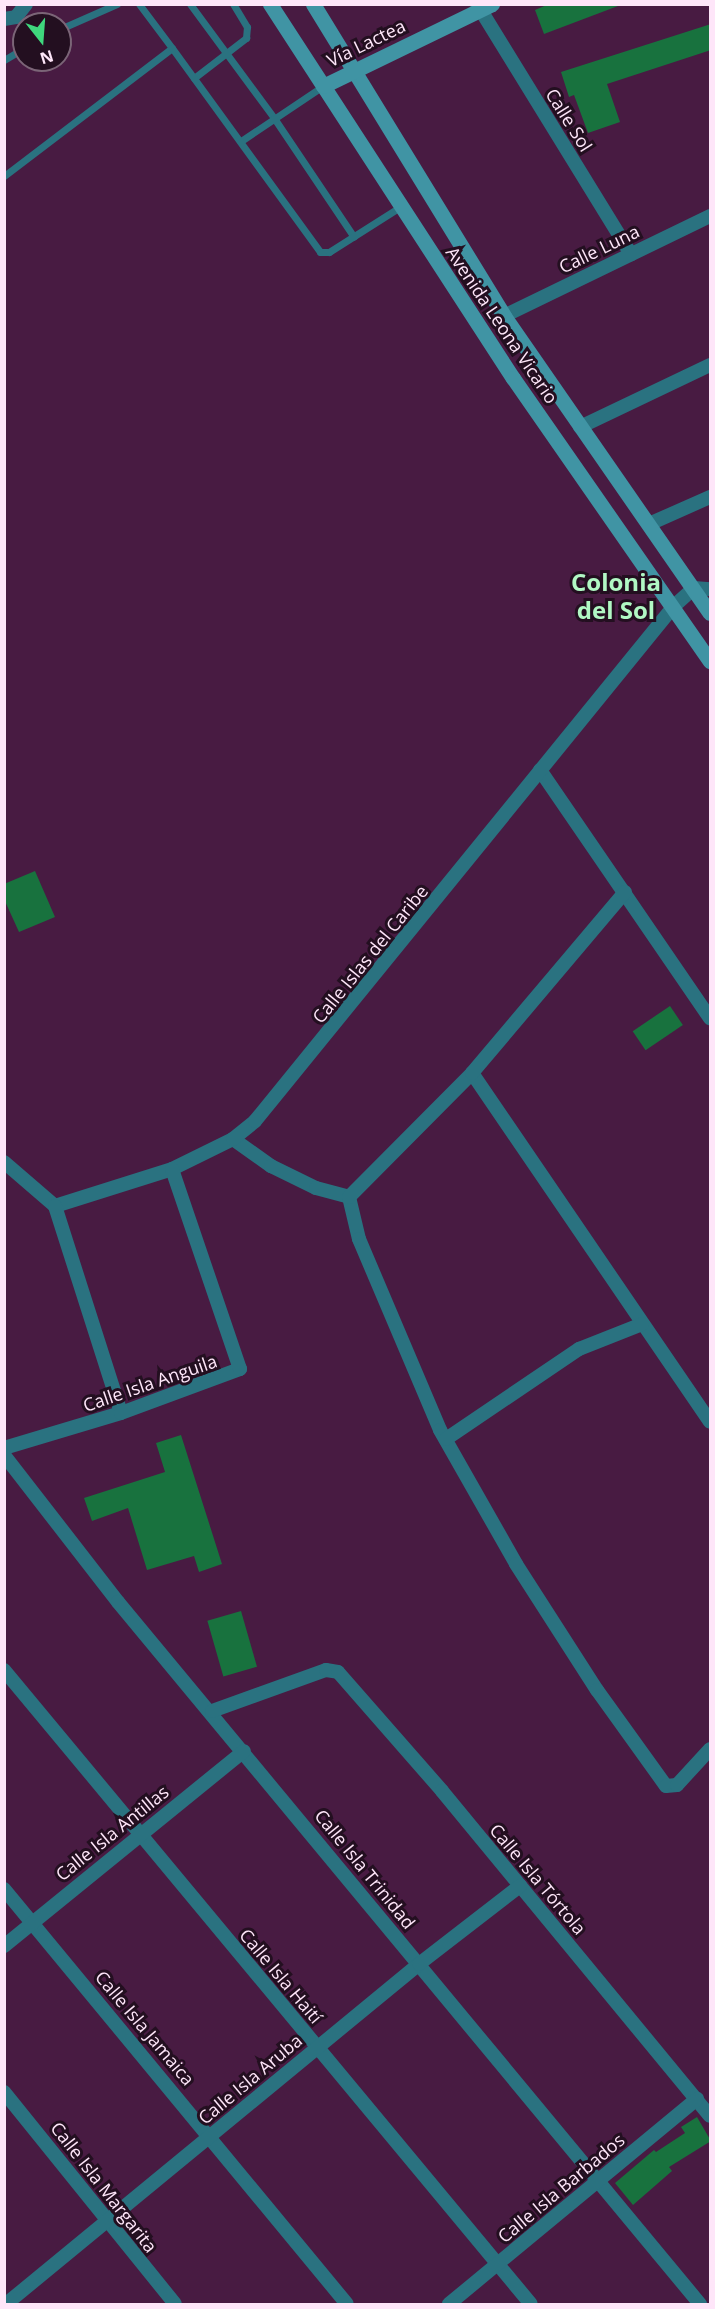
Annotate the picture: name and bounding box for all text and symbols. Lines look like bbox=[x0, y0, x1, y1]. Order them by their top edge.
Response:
north arrow bbox=[12, 12, 72, 72]
street label: Vía Lactea bbox=[323, 15, 409, 71]
text: N bbox=[37, 45, 56, 70]
street label: Calle Sol bbox=[541, 84, 597, 156]
street label: Calle Luna bbox=[555, 220, 643, 278]
street label: Avenida Leona Vicario bbox=[441, 243, 563, 407]
district label: Colonia del Sol bbox=[571, 568, 661, 624]
street label: Calle Islas del Caribe bbox=[308, 881, 432, 1027]
street label: Calle Isla Anguila bbox=[80, 1350, 220, 1416]
street label: Calle Isla Antillas bbox=[51, 1781, 173, 1885]
street label: Calle Isla Trinidad bbox=[310, 1805, 420, 1933]
street label: Calle Isla Tórtola bbox=[485, 1819, 591, 1939]
street label: Calle Isla Haití bbox=[235, 1924, 327, 2028]
street label: Calle Isla Jamaica bbox=[91, 1966, 199, 2090]
street label: Calle Isla Aruba bbox=[194, 2029, 306, 2129]
street label: Calle Isla Margarita bbox=[46, 2117, 162, 2257]
street label: Calle Isla Barbados bbox=[493, 2129, 629, 2247]

